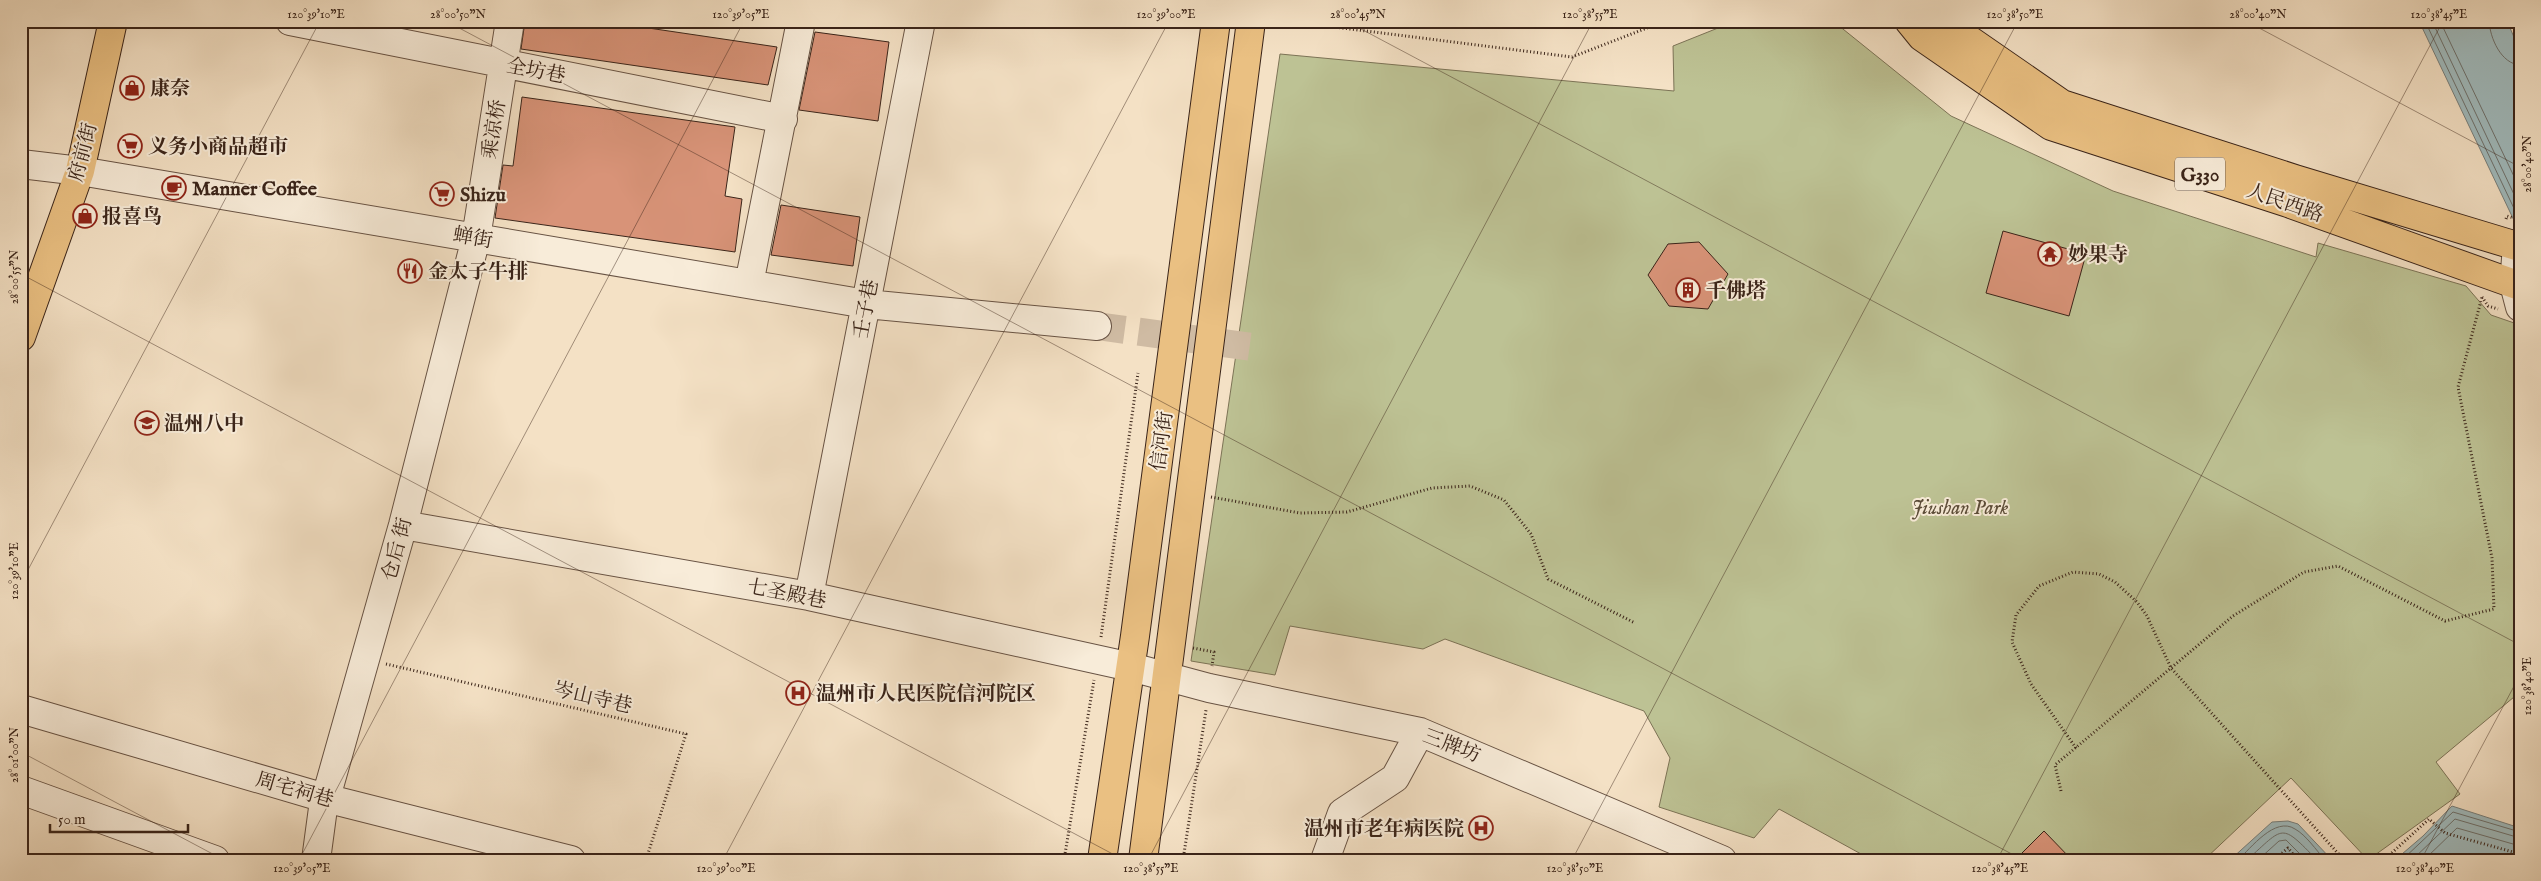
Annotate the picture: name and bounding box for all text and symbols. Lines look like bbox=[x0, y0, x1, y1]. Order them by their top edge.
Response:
text: 120°39'10"E bbox=[287, 7, 345, 22]
text: 28°00'50"N bbox=[430, 7, 487, 22]
text: 120°39'05"E bbox=[712, 7, 770, 22]
text: 120°39'00"E bbox=[1137, 7, 1195, 22]
text: 28°00'45"N bbox=[1330, 7, 1386, 22]
text: 120°38'55"E bbox=[1562, 7, 1618, 22]
text: 120°38'50"E bbox=[1987, 7, 2043, 22]
text: 28°00'40"N bbox=[2229, 7, 2287, 22]
text: 120°38'45"E bbox=[2411, 7, 2467, 22]
street label: 全坊巷 bbox=[504, 53, 568, 89]
shop icon: 康奈 bbox=[119, 75, 145, 101]
place label: 康奈 bbox=[150, 77, 190, 102]
street label: 乘凉桥 bbox=[477, 98, 512, 161]
street label: 府前街 bbox=[64, 120, 103, 185]
supermarket icon: 义务小商品超市 bbox=[117, 133, 143, 159]
place label: 义务小商品超市 bbox=[148, 135, 288, 160]
text: 28°00'40"N bbox=[2520, 135, 2535, 193]
road number: G330 bbox=[2175, 157, 2225, 190]
cafe icon: Manner Coffee bbox=[161, 175, 187, 201]
place label: Manner Coffee bbox=[192, 177, 318, 202]
street label: 人民西路 bbox=[2243, 179, 2326, 228]
supermarket icon: Shizu bbox=[429, 181, 455, 207]
place label: Shizu bbox=[460, 183, 507, 208]
shop icon: 报喜鸟 bbox=[72, 203, 98, 229]
place label: 报喜鸟 bbox=[102, 205, 162, 230]
street label: 蝉街 bbox=[451, 223, 495, 254]
temple icon: 妙果寺 bbox=[2037, 241, 2063, 267]
place label: 妙果寺 bbox=[2068, 243, 2128, 268]
text: 28°00'55"N bbox=[7, 249, 22, 304]
restaurant icon: 金太子牛排 bbox=[397, 258, 423, 284]
place label: 金太子牛排 bbox=[428, 260, 528, 285]
street label: 壬子巷 bbox=[848, 277, 884, 341]
building icon: 千佛塔 bbox=[1675, 277, 1701, 303]
place label: 千佛塔 bbox=[1706, 279, 1766, 304]
school or university icon: 温州八中 bbox=[134, 410, 160, 436]
street label: 信河街 bbox=[1146, 410, 1179, 473]
place label: 温州八中 bbox=[164, 412, 244, 437]
park label: Jiushan Park bbox=[1912, 496, 2008, 521]
street label: 仓后 街 bbox=[377, 515, 418, 584]
text: 120°39'10"E bbox=[7, 542, 22, 600]
street label: 七圣殿巷 bbox=[745, 575, 828, 614]
text: 120°38'40"E bbox=[2520, 657, 2535, 715]
street label: 岑山寺巷 bbox=[551, 677, 634, 720]
hospital icon: 温州市人民医院信河院区 bbox=[785, 680, 811, 706]
place label: 温州市人民医院信河院区 bbox=[816, 682, 1036, 707]
street label: 三牌坊 bbox=[1419, 724, 1484, 769]
text: 28°01'00"N bbox=[7, 726, 22, 783]
street label: 周宅祠巷 bbox=[253, 767, 336, 813]
scale bar bbox=[50, 801, 188, 833]
text: 50 m bbox=[58, 810, 86, 829]
hospital icon: 温州市老年病医院 bbox=[1468, 815, 1494, 841]
place label: 温州市老年病医院 bbox=[1304, 817, 1464, 842]
text: 120°39'05"E bbox=[273, 861, 331, 876]
text: 120°39'00"E bbox=[697, 861, 755, 876]
text: 120°38'55"E bbox=[1123, 861, 1179, 876]
text: 120°38'50"E bbox=[1547, 861, 1603, 876]
text: 120°38'45"E bbox=[1972, 861, 2028, 876]
text: 120°38'40"E bbox=[2396, 861, 2454, 876]

